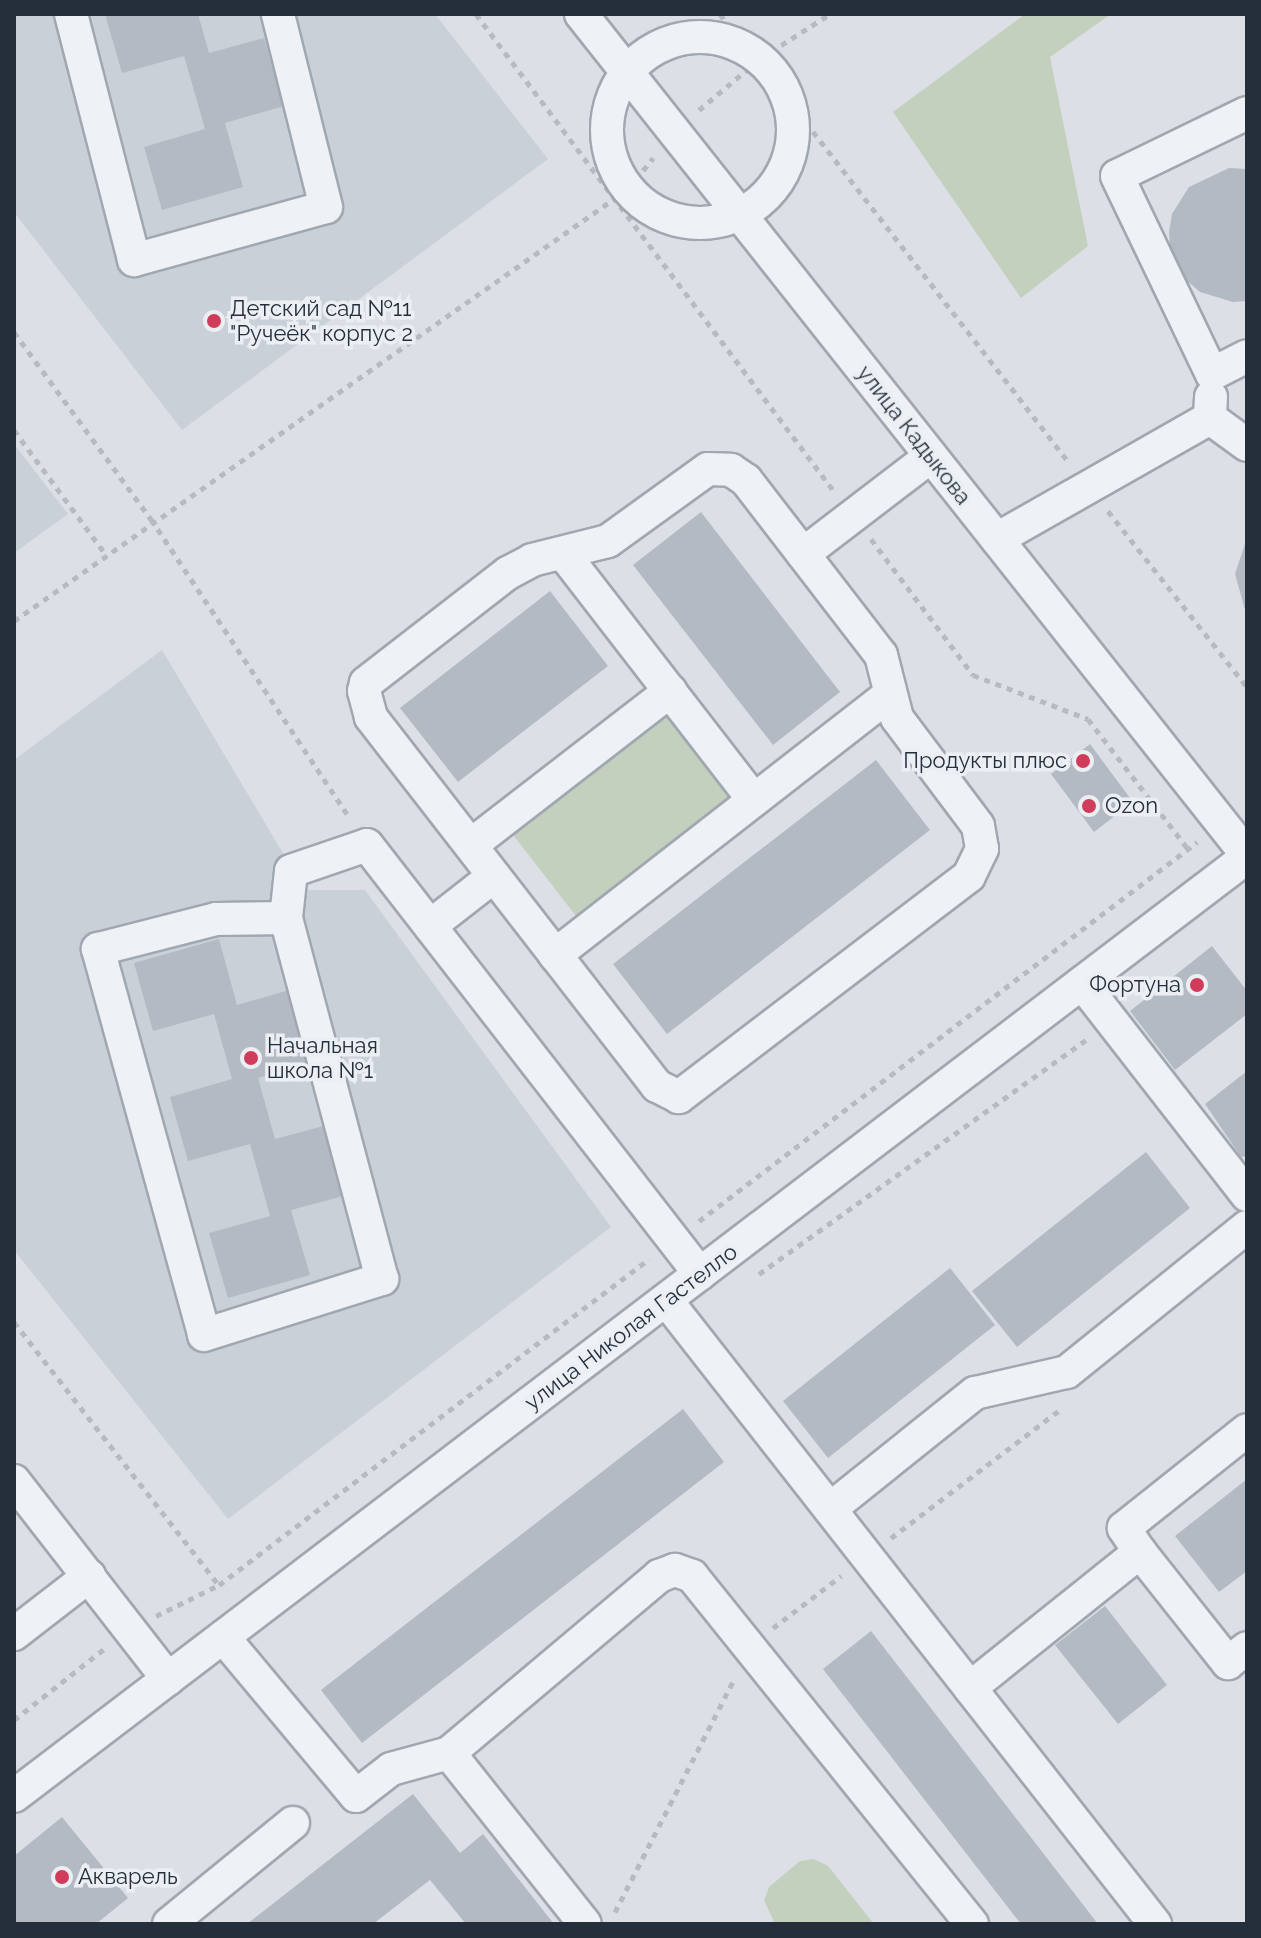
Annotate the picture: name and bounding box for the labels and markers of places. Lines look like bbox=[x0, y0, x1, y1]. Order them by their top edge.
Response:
place label: Детский сад №11 "Ручеёк" корпус 2 bbox=[230, 295, 413, 346]
marker: Детский сад №11 "Ручеёк" корпус 2 bbox=[205, 312, 223, 330]
place label: Продукты плюс bbox=[903, 748, 1067, 774]
marker: Продукты плюс bbox=[1074, 752, 1092, 770]
place label: Ozon bbox=[1105, 793, 1158, 819]
marker: Ozon bbox=[1080, 797, 1098, 815]
place label: Фортуна bbox=[1089, 972, 1181, 998]
marker: Фортуна bbox=[1188, 976, 1206, 994]
place label: Начальная школа №1 bbox=[267, 1032, 378, 1084]
marker: Начальная школа №1 bbox=[242, 1049, 260, 1067]
place label: Акварель bbox=[78, 1864, 178, 1890]
marker: Акварель bbox=[53, 1868, 71, 1886]

